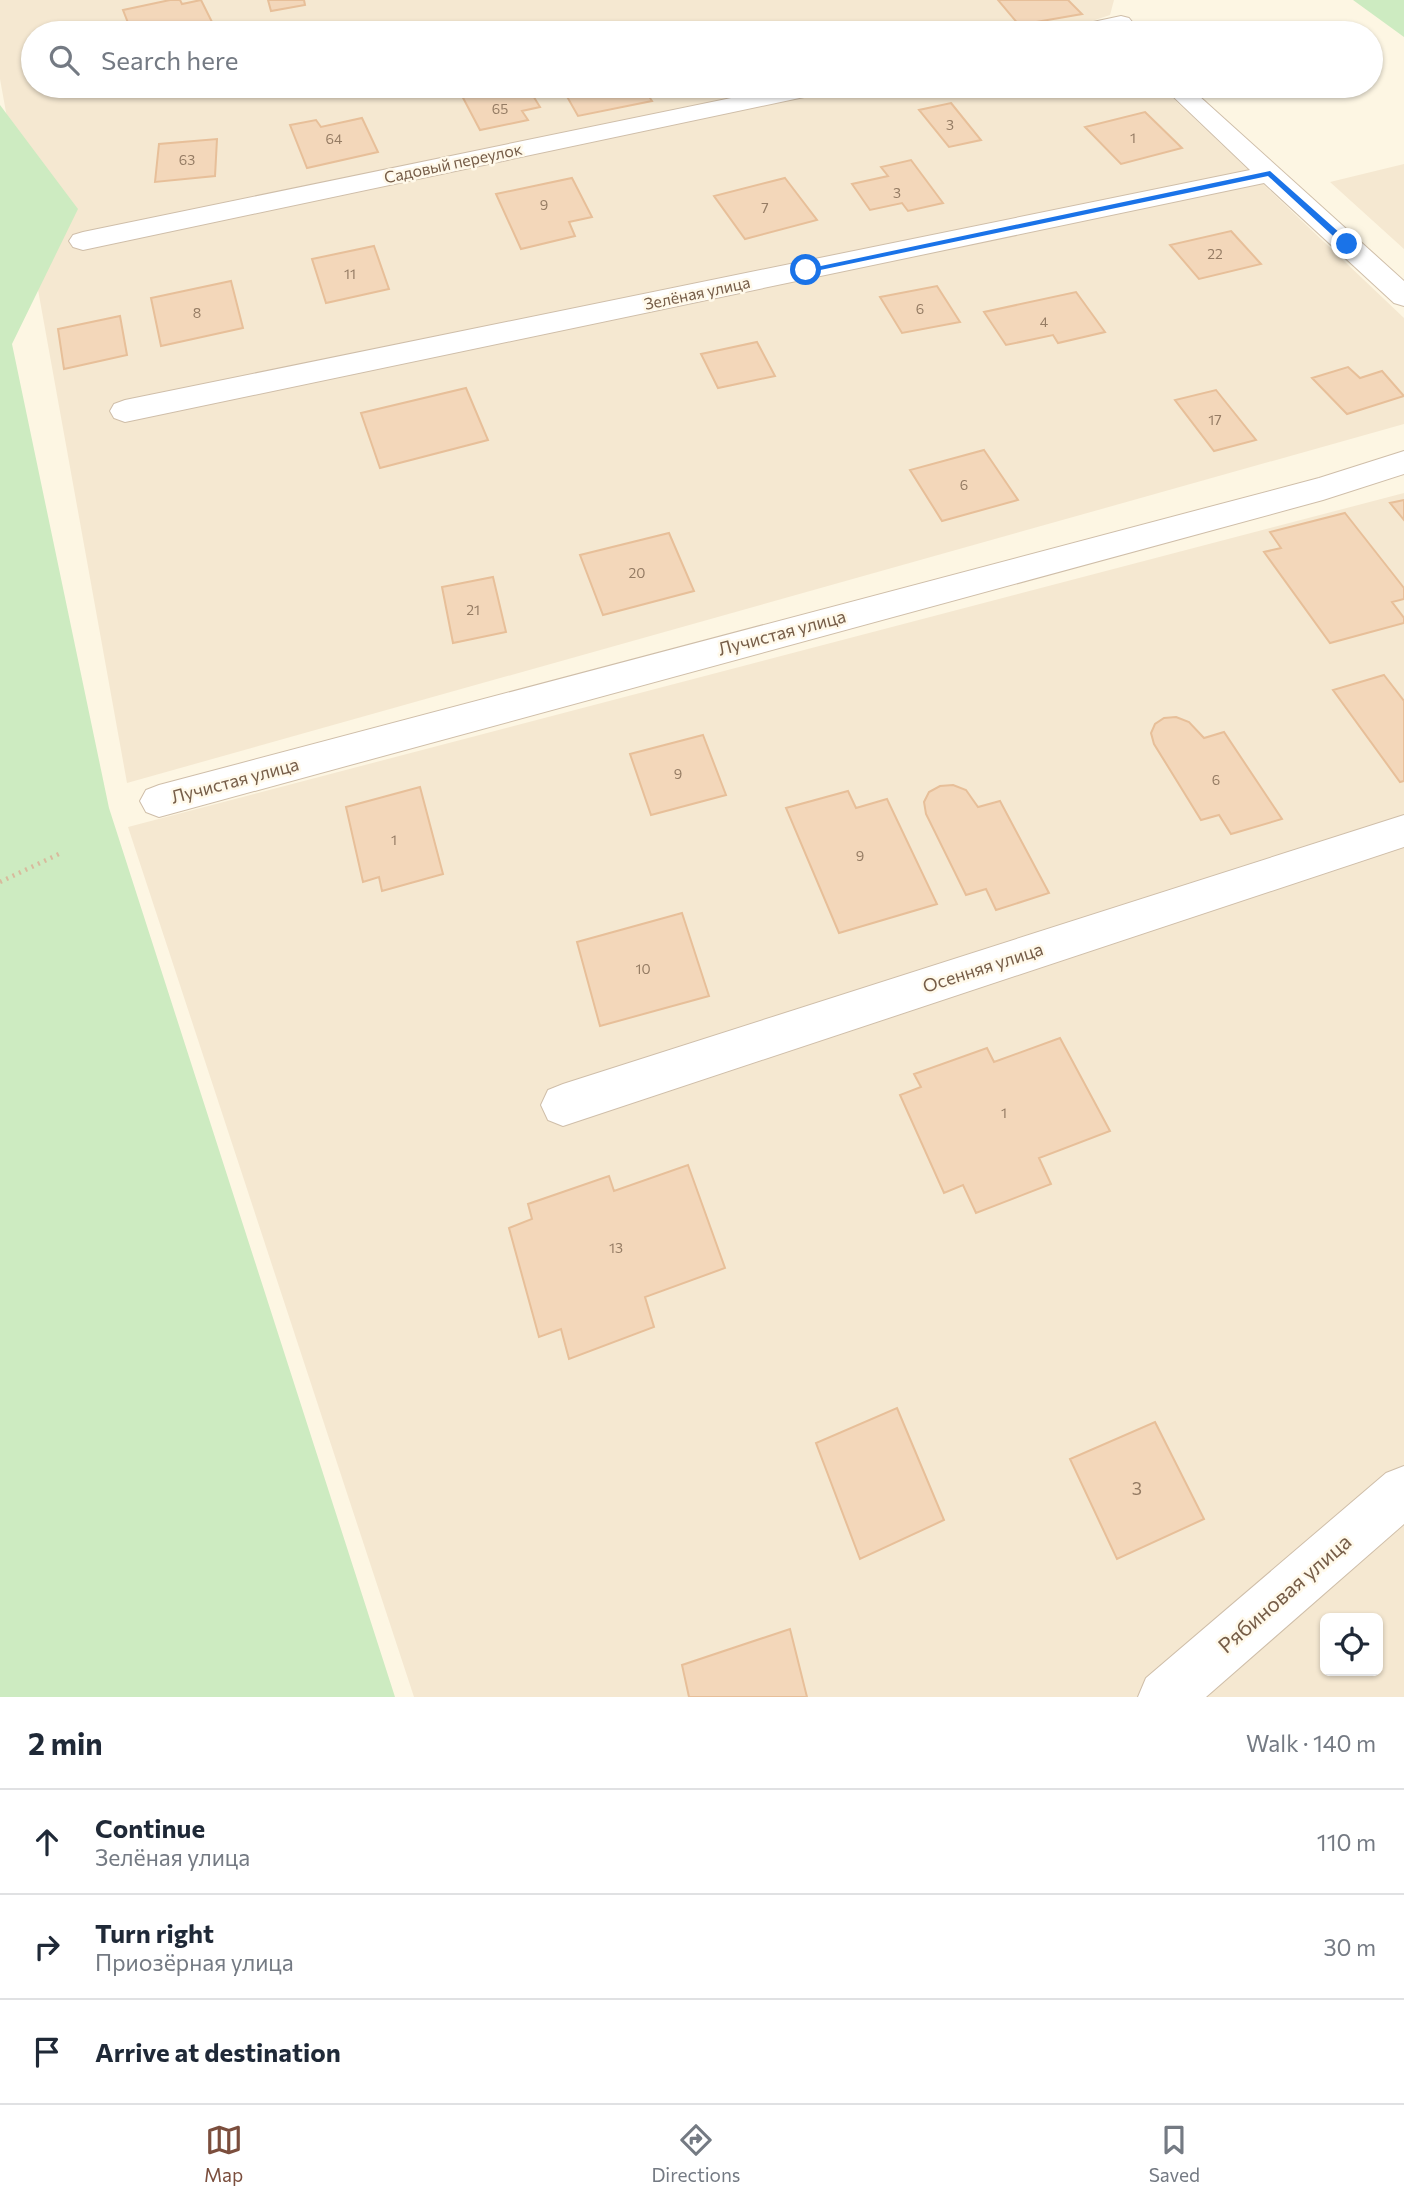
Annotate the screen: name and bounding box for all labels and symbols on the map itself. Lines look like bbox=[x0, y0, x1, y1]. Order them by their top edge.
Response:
house number: 65 bbox=[492, 100, 508, 117]
house number: 3 bbox=[946, 116, 954, 133]
house number: 1 bbox=[1130, 129, 1136, 146]
house number: 64 bbox=[326, 130, 343, 147]
street label: Садовый переулок bbox=[382, 138, 524, 186]
house number: 63 bbox=[179, 151, 195, 168]
house number: 3 bbox=[893, 184, 901, 201]
house number: 9 bbox=[540, 196, 548, 213]
house number: 7 bbox=[761, 199, 769, 216]
route end bbox=[1331, 228, 1362, 259]
house number: 22 bbox=[1207, 245, 1223, 262]
route start bbox=[790, 254, 821, 285]
house number: 11 bbox=[344, 265, 356, 282]
street label: Зелёная улица bbox=[642, 272, 752, 313]
house number: 6 bbox=[916, 300, 924, 317]
house number: 8 bbox=[193, 304, 201, 321]
house number: 4 bbox=[1040, 313, 1049, 330]
house number: 17 bbox=[1208, 411, 1222, 428]
house number: 6 bbox=[960, 476, 968, 493]
house number: 20 bbox=[629, 564, 645, 581]
house number: 21 bbox=[466, 601, 480, 618]
street label: Лучистая улица bbox=[715, 604, 848, 660]
street label: Лучистая улица bbox=[168, 752, 301, 808]
house number: 9 bbox=[674, 765, 682, 782]
house number: 6 bbox=[1212, 771, 1220, 788]
house number: 1 bbox=[391, 831, 397, 848]
house number: 9 bbox=[856, 847, 864, 864]
street label: Осенняя улица bbox=[920, 937, 1046, 997]
house number: 10 bbox=[635, 960, 651, 977]
house number: 1 bbox=[1001, 1104, 1007, 1121]
house number: 13 bbox=[609, 1239, 623, 1256]
house number: 3 bbox=[1132, 1477, 1142, 1499]
street label: Рябиновая улица bbox=[1212, 1528, 1356, 1657]

